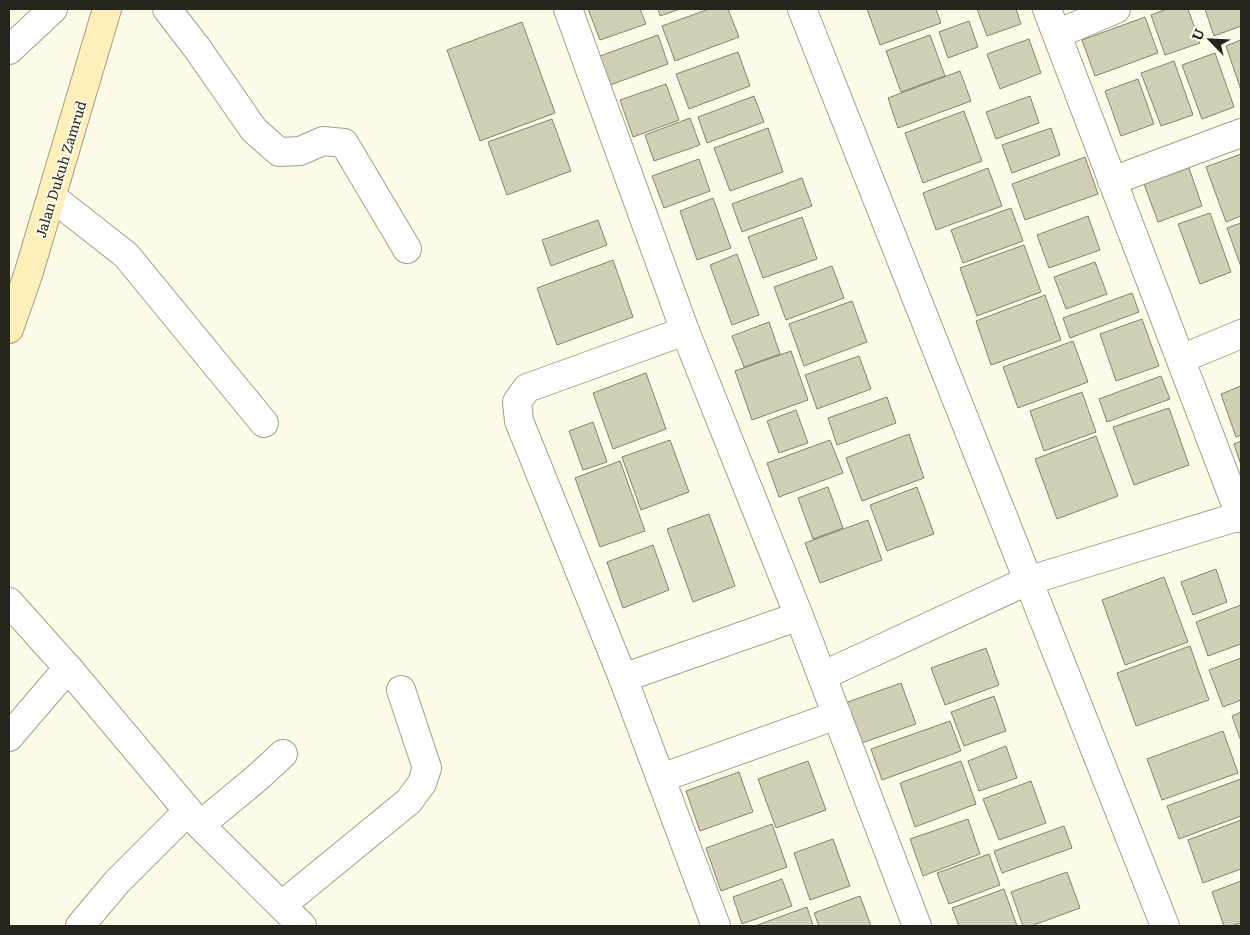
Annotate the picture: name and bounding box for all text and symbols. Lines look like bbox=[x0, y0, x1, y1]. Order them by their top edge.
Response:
north arrow bbox=[1185, 15, 1235, 65]
text: U bbox=[1186, 25, 1209, 43]
street label: Jalan Dukuh Zamrud bbox=[30, 98, 90, 240]

